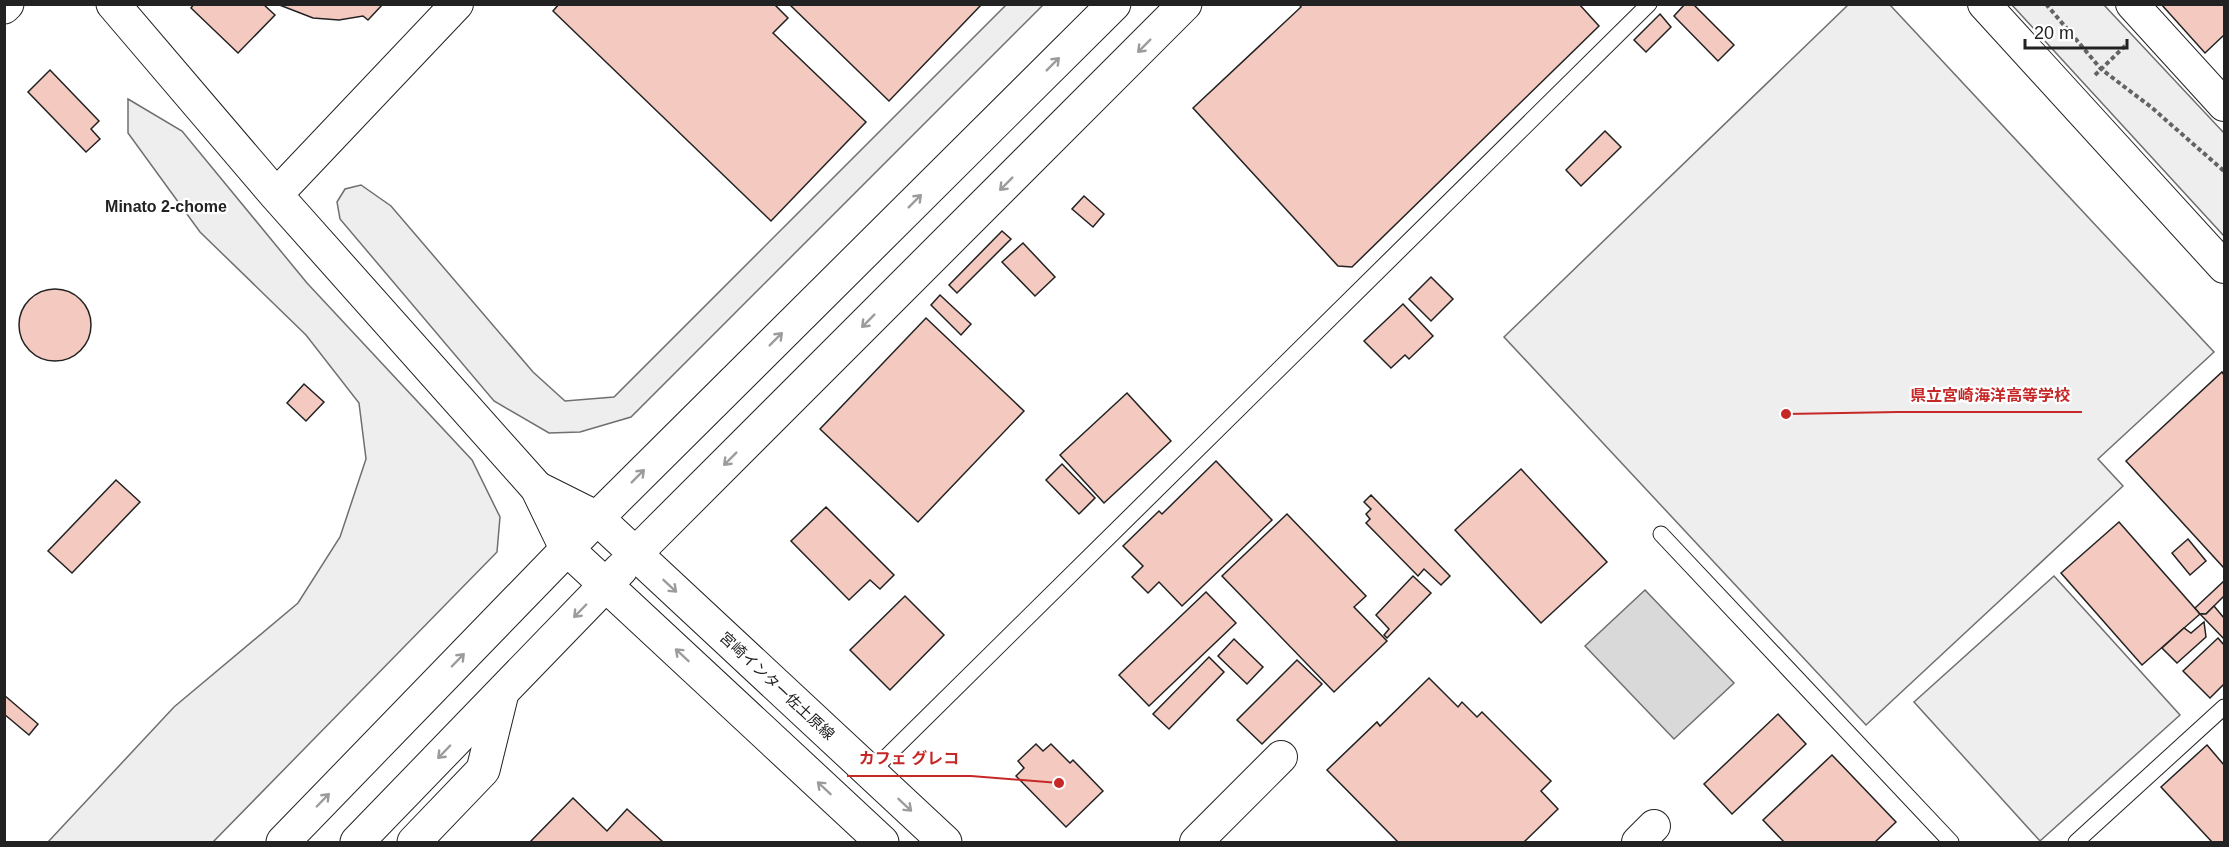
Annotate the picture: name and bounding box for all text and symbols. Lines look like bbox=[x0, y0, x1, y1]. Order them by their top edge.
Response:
scale bar bbox=[2025, 12, 2127, 50]
text: 20 m bbox=[2034, 23, 2074, 43]
one-way arrow bbox=[1137, 38, 1151, 53]
one-way arrow bbox=[1046, 57, 1061, 71]
one-way arrow bbox=[999, 176, 1013, 191]
one-way arrow bbox=[907, 194, 922, 209]
district label: Minato 2-chome bbox=[105, 198, 227, 215]
one-way arrow bbox=[861, 314, 875, 329]
one-way arrow bbox=[769, 331, 784, 346]
callout: 県立宮崎海洋高等学校 bbox=[1898, 378, 2082, 412]
text: 県立宮崎海洋高等学校 bbox=[1910, 387, 2070, 404]
one-way arrow bbox=[723, 452, 738, 467]
one-way arrow bbox=[630, 469, 645, 484]
one-way arrow bbox=[662, 579, 677, 593]
one-way arrow bbox=[573, 604, 587, 619]
street label: 宮崎インター佐土原線 bbox=[717, 628, 838, 743]
one-way arrow bbox=[674, 648, 689, 662]
one-way arrow bbox=[451, 652, 466, 667]
callout: カフェ グレコ bbox=[847, 742, 971, 776]
one-way arrow bbox=[437, 744, 452, 759]
text: カフェ グレコ bbox=[859, 749, 959, 767]
one-way arrow bbox=[817, 781, 832, 795]
one-way arrow bbox=[316, 793, 330, 808]
one-way arrow bbox=[897, 798, 912, 812]

